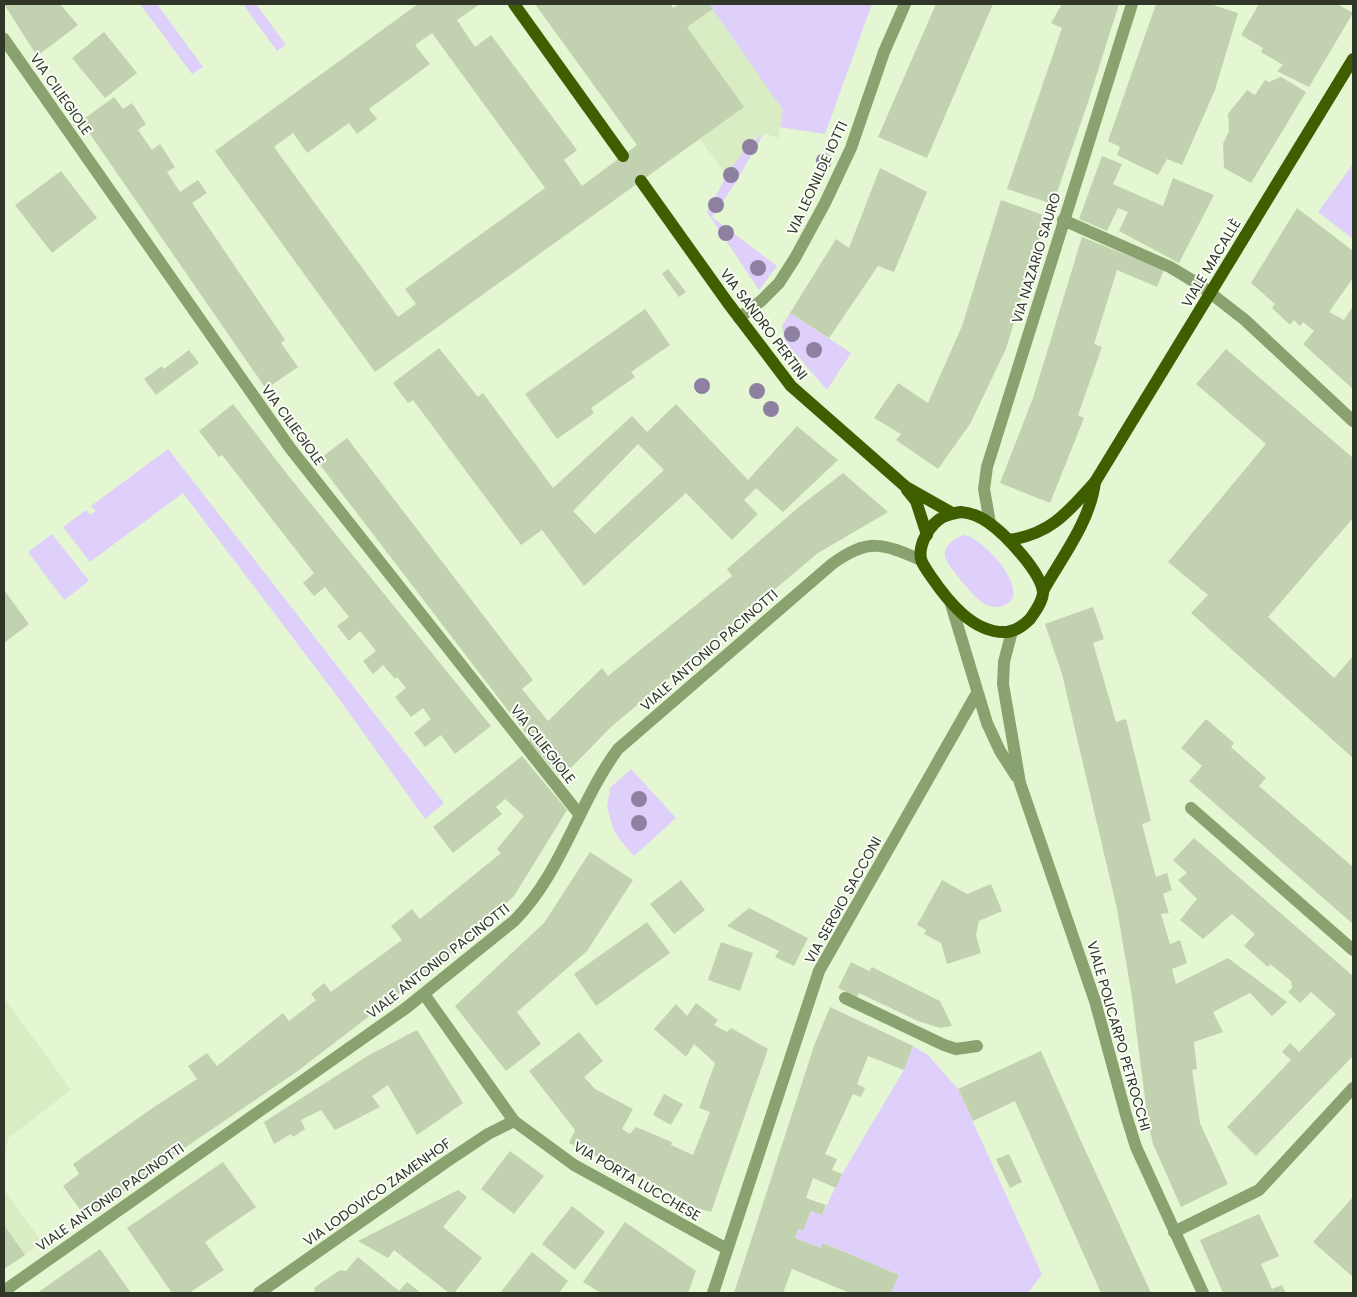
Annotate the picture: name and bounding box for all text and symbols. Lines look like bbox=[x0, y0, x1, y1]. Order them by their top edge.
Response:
street label: VIA CILIEGIOLE bbox=[25, 49, 97, 139]
street label: VIA LEONILDE IOTTI bbox=[782, 118, 852, 238]
street label: VIA NAZARIO SAURO bbox=[1007, 190, 1065, 326]
street label: VIALE MACALLÈ bbox=[1177, 215, 1245, 311]
street label: VIA SANDRO PERTINI bbox=[715, 264, 813, 384]
street label: VIA CILIEGIOLE bbox=[257, 380, 329, 470]
street label: VIALE ANTONIO PACINOTTI bbox=[636, 585, 782, 715]
street label: VIA CILIEGIOLE bbox=[506, 700, 580, 788]
street label: VIA SERGIO SACCONI bbox=[800, 833, 886, 967]
street label: VIALE ANTONIO PACINOTTI bbox=[362, 899, 514, 1023]
street label: VIALE POLICARPO PETROCCHI bbox=[1082, 939, 1156, 1133]
street label: VIA LODOVICO ZAMENHOF bbox=[299, 1133, 455, 1251]
street label: VIA PORTA LUCCHESE bbox=[570, 1136, 704, 1226]
street label: VIALE ANTONIO PACINOTTI bbox=[32, 1138, 188, 1256]

